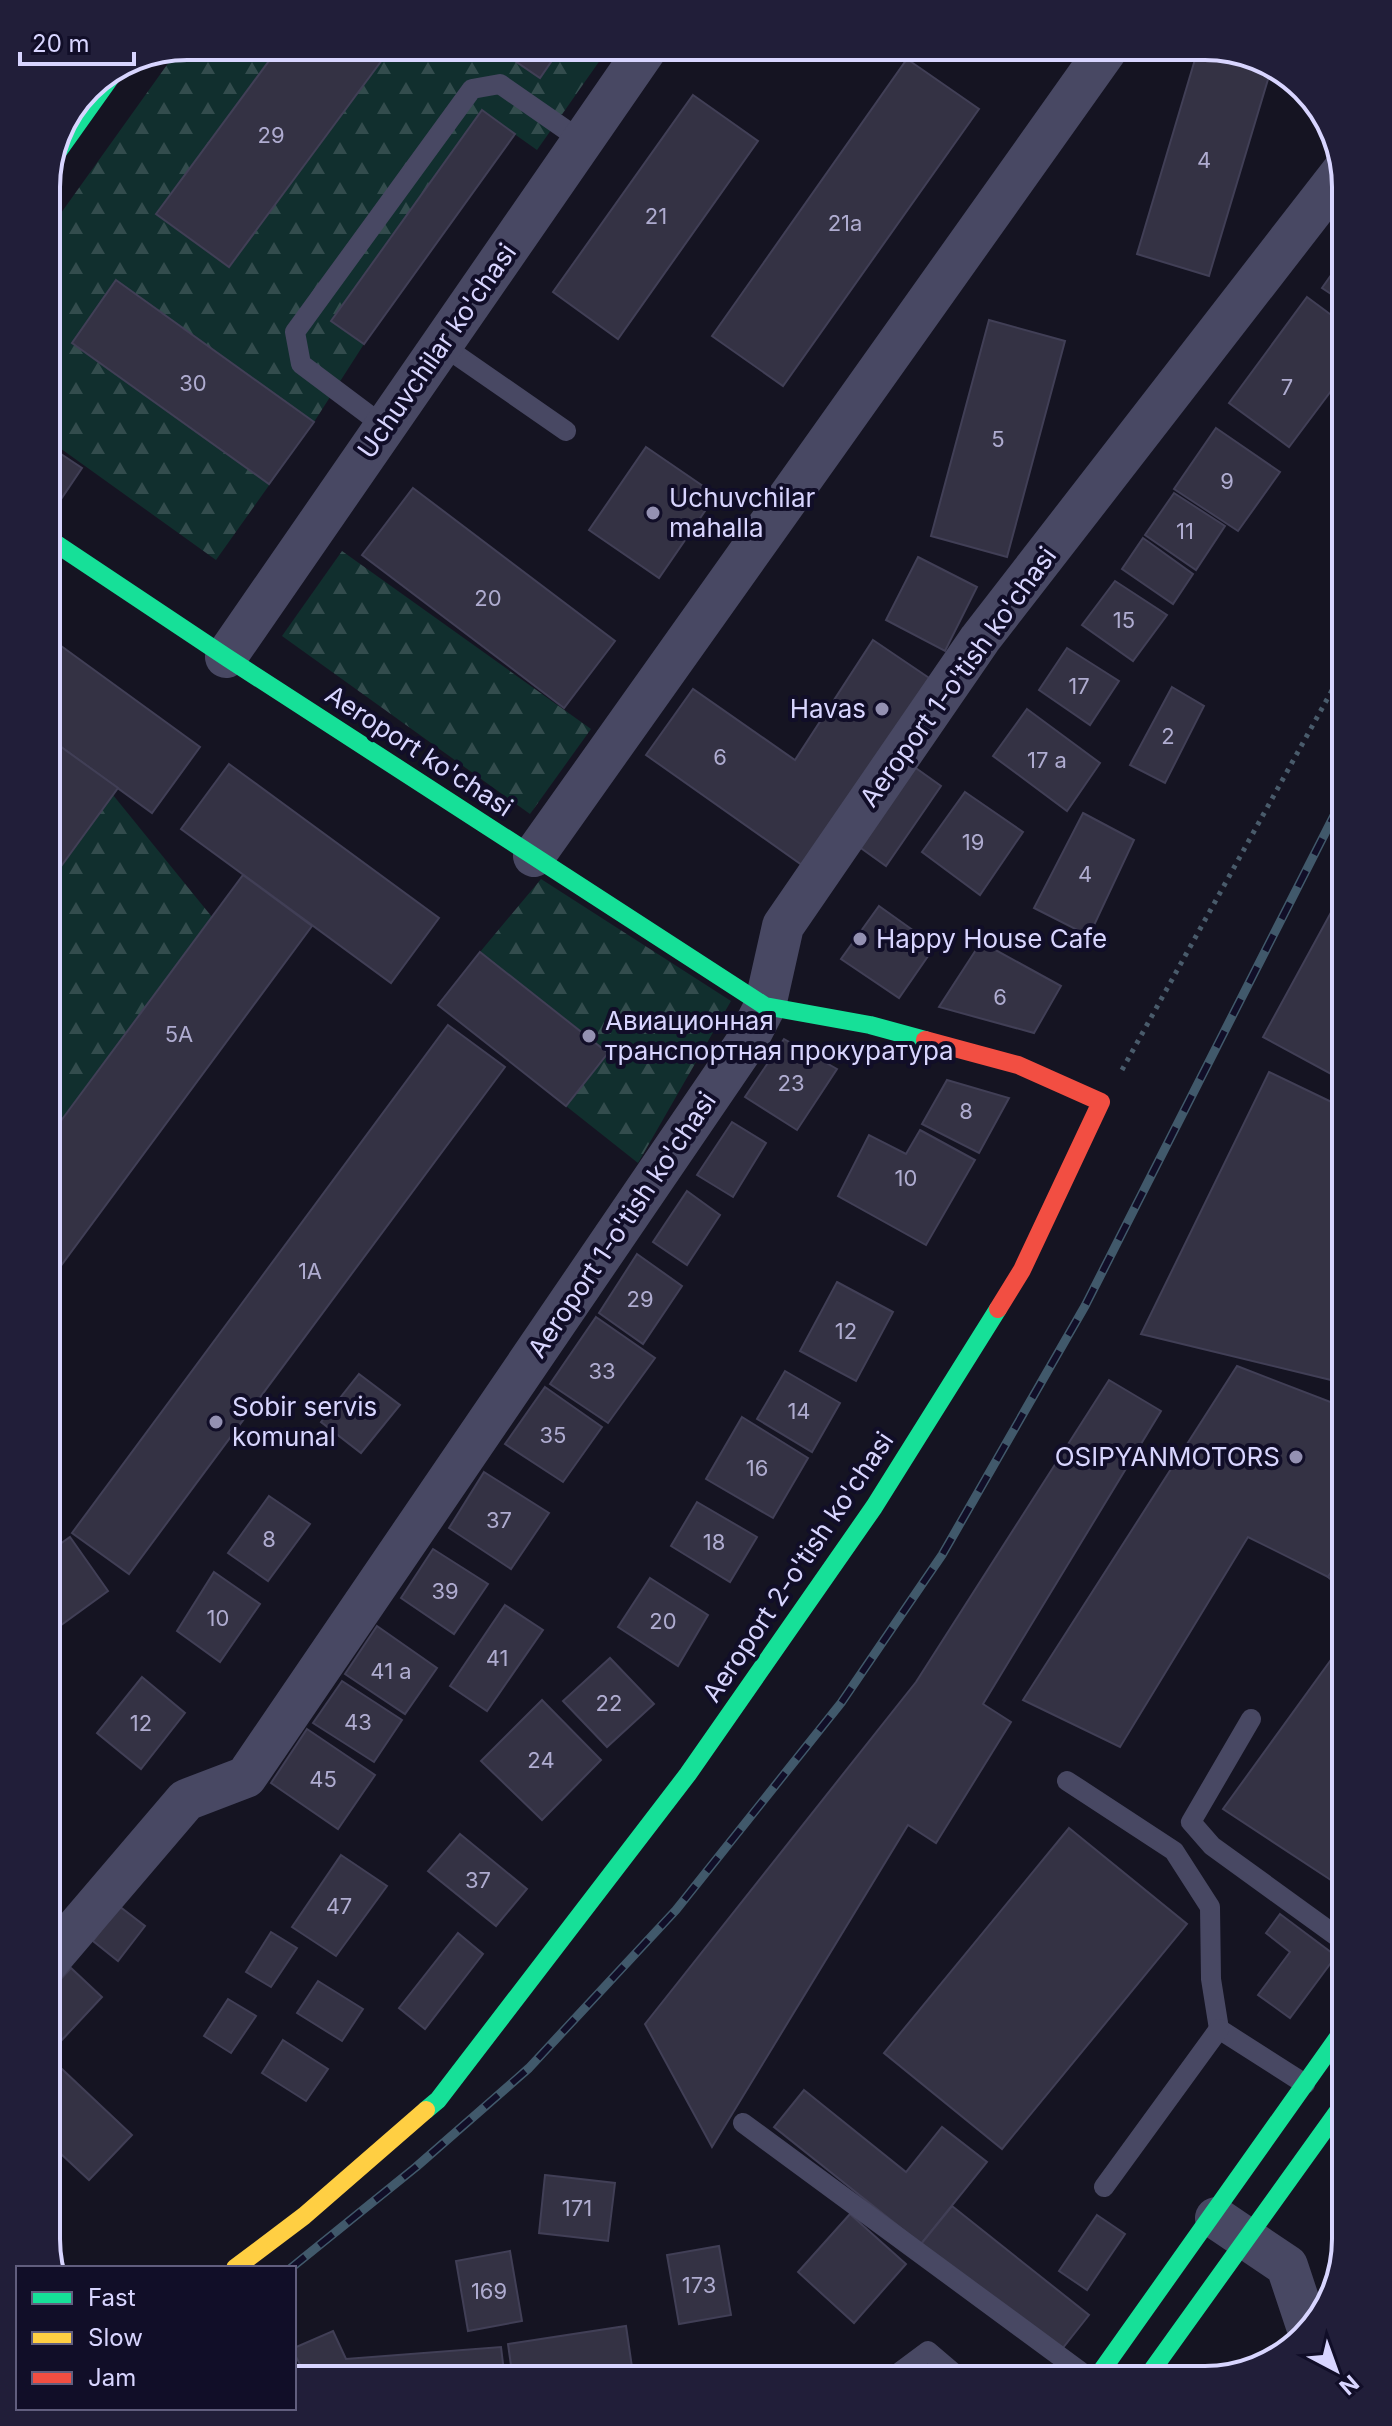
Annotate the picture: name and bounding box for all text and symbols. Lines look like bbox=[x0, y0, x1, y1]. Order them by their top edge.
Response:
scale bar bbox=[20, 16, 134, 66]
text: 20 m bbox=[32, 29, 90, 58]
house number: 29 bbox=[257, 122, 285, 148]
house number: 4 bbox=[1197, 147, 1211, 173]
house number: 21 bbox=[645, 203, 667, 229]
house number: 21a bbox=[828, 210, 862, 236]
street label: Uchuvchilar ko'chasi bbox=[351, 237, 522, 464]
house number: 30 bbox=[179, 370, 207, 396]
house number: 7 bbox=[1281, 374, 1293, 400]
house number: 5 bbox=[991, 426, 1005, 452]
house number: 9 bbox=[1220, 468, 1234, 494]
place label: Uchuvchilar mahalla bbox=[669, 482, 815, 543]
marker: Uchuvchilar mahalla bbox=[644, 504, 662, 522]
house number: 11 bbox=[1176, 518, 1194, 544]
street label: Aeroport 1-o'tish ko'chasi bbox=[853, 541, 1062, 813]
house number: 20 bbox=[474, 585, 502, 611]
house number: 15 bbox=[1113, 607, 1135, 633]
house number: 17 bbox=[1068, 673, 1090, 699]
street label: Aeroport ko'chasi bbox=[320, 679, 519, 823]
place label: Havas bbox=[790, 693, 866, 724]
marker: Havas bbox=[873, 700, 891, 718]
house number: 2 bbox=[1161, 723, 1175, 749]
house number: 6 bbox=[713, 744, 727, 770]
house number: 17 а bbox=[1027, 747, 1067, 773]
house number: 19 bbox=[962, 829, 984, 855]
house number: 4 bbox=[1078, 861, 1092, 887]
place label: Happy House Cafe bbox=[876, 923, 1107, 954]
marker: Happy House Cafe bbox=[851, 930, 869, 948]
house number: 6 bbox=[993, 984, 1007, 1010]
place label: Авиационная транспортная прокуратура bbox=[605, 1005, 954, 1066]
house number: 5A bbox=[165, 1021, 193, 1047]
marker: Авиационная транспортная прокуратура bbox=[580, 1027, 598, 1045]
house number: 23 bbox=[777, 1070, 805, 1096]
street label: Aeroport 1-o'tish ko'chasi bbox=[521, 1086, 722, 1363]
house number: 8 bbox=[959, 1098, 973, 1124]
house number: 10 bbox=[895, 1165, 917, 1191]
house number: 1A bbox=[298, 1258, 322, 1284]
house number: 29 bbox=[626, 1286, 654, 1312]
house number: 12 bbox=[835, 1318, 857, 1344]
house number: 33 bbox=[588, 1358, 616, 1384]
place label: Sobir servis komunal bbox=[232, 1391, 377, 1452]
house number: 14 bbox=[787, 1398, 811, 1424]
marker: Sobir servis komunal bbox=[207, 1413, 225, 1431]
house number: 35 bbox=[540, 1422, 566, 1448]
street label: Aeroport 2-o'tish ko'chasi bbox=[696, 1426, 900, 1708]
place label: OSIPYANMOTORS bbox=[1055, 1441, 1280, 1472]
marker: OSIPYANMOTORS bbox=[1287, 1448, 1305, 1466]
house number: 16 bbox=[746, 1455, 768, 1481]
house number: 37 bbox=[486, 1507, 512, 1533]
house number: 8 bbox=[262, 1526, 276, 1552]
house number: 18 bbox=[703, 1529, 725, 1555]
house number: 39 bbox=[431, 1578, 459, 1604]
house number: 10 bbox=[207, 1605, 229, 1631]
house number: 20 bbox=[649, 1608, 677, 1634]
house number: 41 bbox=[486, 1645, 508, 1671]
house number: 41 а bbox=[370, 1658, 412, 1684]
house number: 22 bbox=[596, 1690, 622, 1716]
house number: 43 bbox=[344, 1709, 372, 1735]
house number: 12 bbox=[130, 1710, 152, 1736]
house number: 24 bbox=[527, 1747, 555, 1773]
house number: 45 bbox=[309, 1766, 337, 1792]
house number: 37 bbox=[465, 1867, 491, 1893]
house number: 47 bbox=[326, 1893, 352, 1919]
house number: 171 bbox=[562, 2195, 592, 2221]
legend bbox=[16, 2266, 296, 2410]
house number: 173 bbox=[682, 2272, 716, 2298]
house number: 169 bbox=[471, 2278, 507, 2304]
text: Fast bbox=[88, 2283, 136, 2312]
text: Slow bbox=[88, 2323, 143, 2352]
north arrow bbox=[1296, 2330, 1376, 2410]
text: Jam bbox=[88, 2363, 136, 2392]
text: N bbox=[1334, 2370, 1364, 2400]

